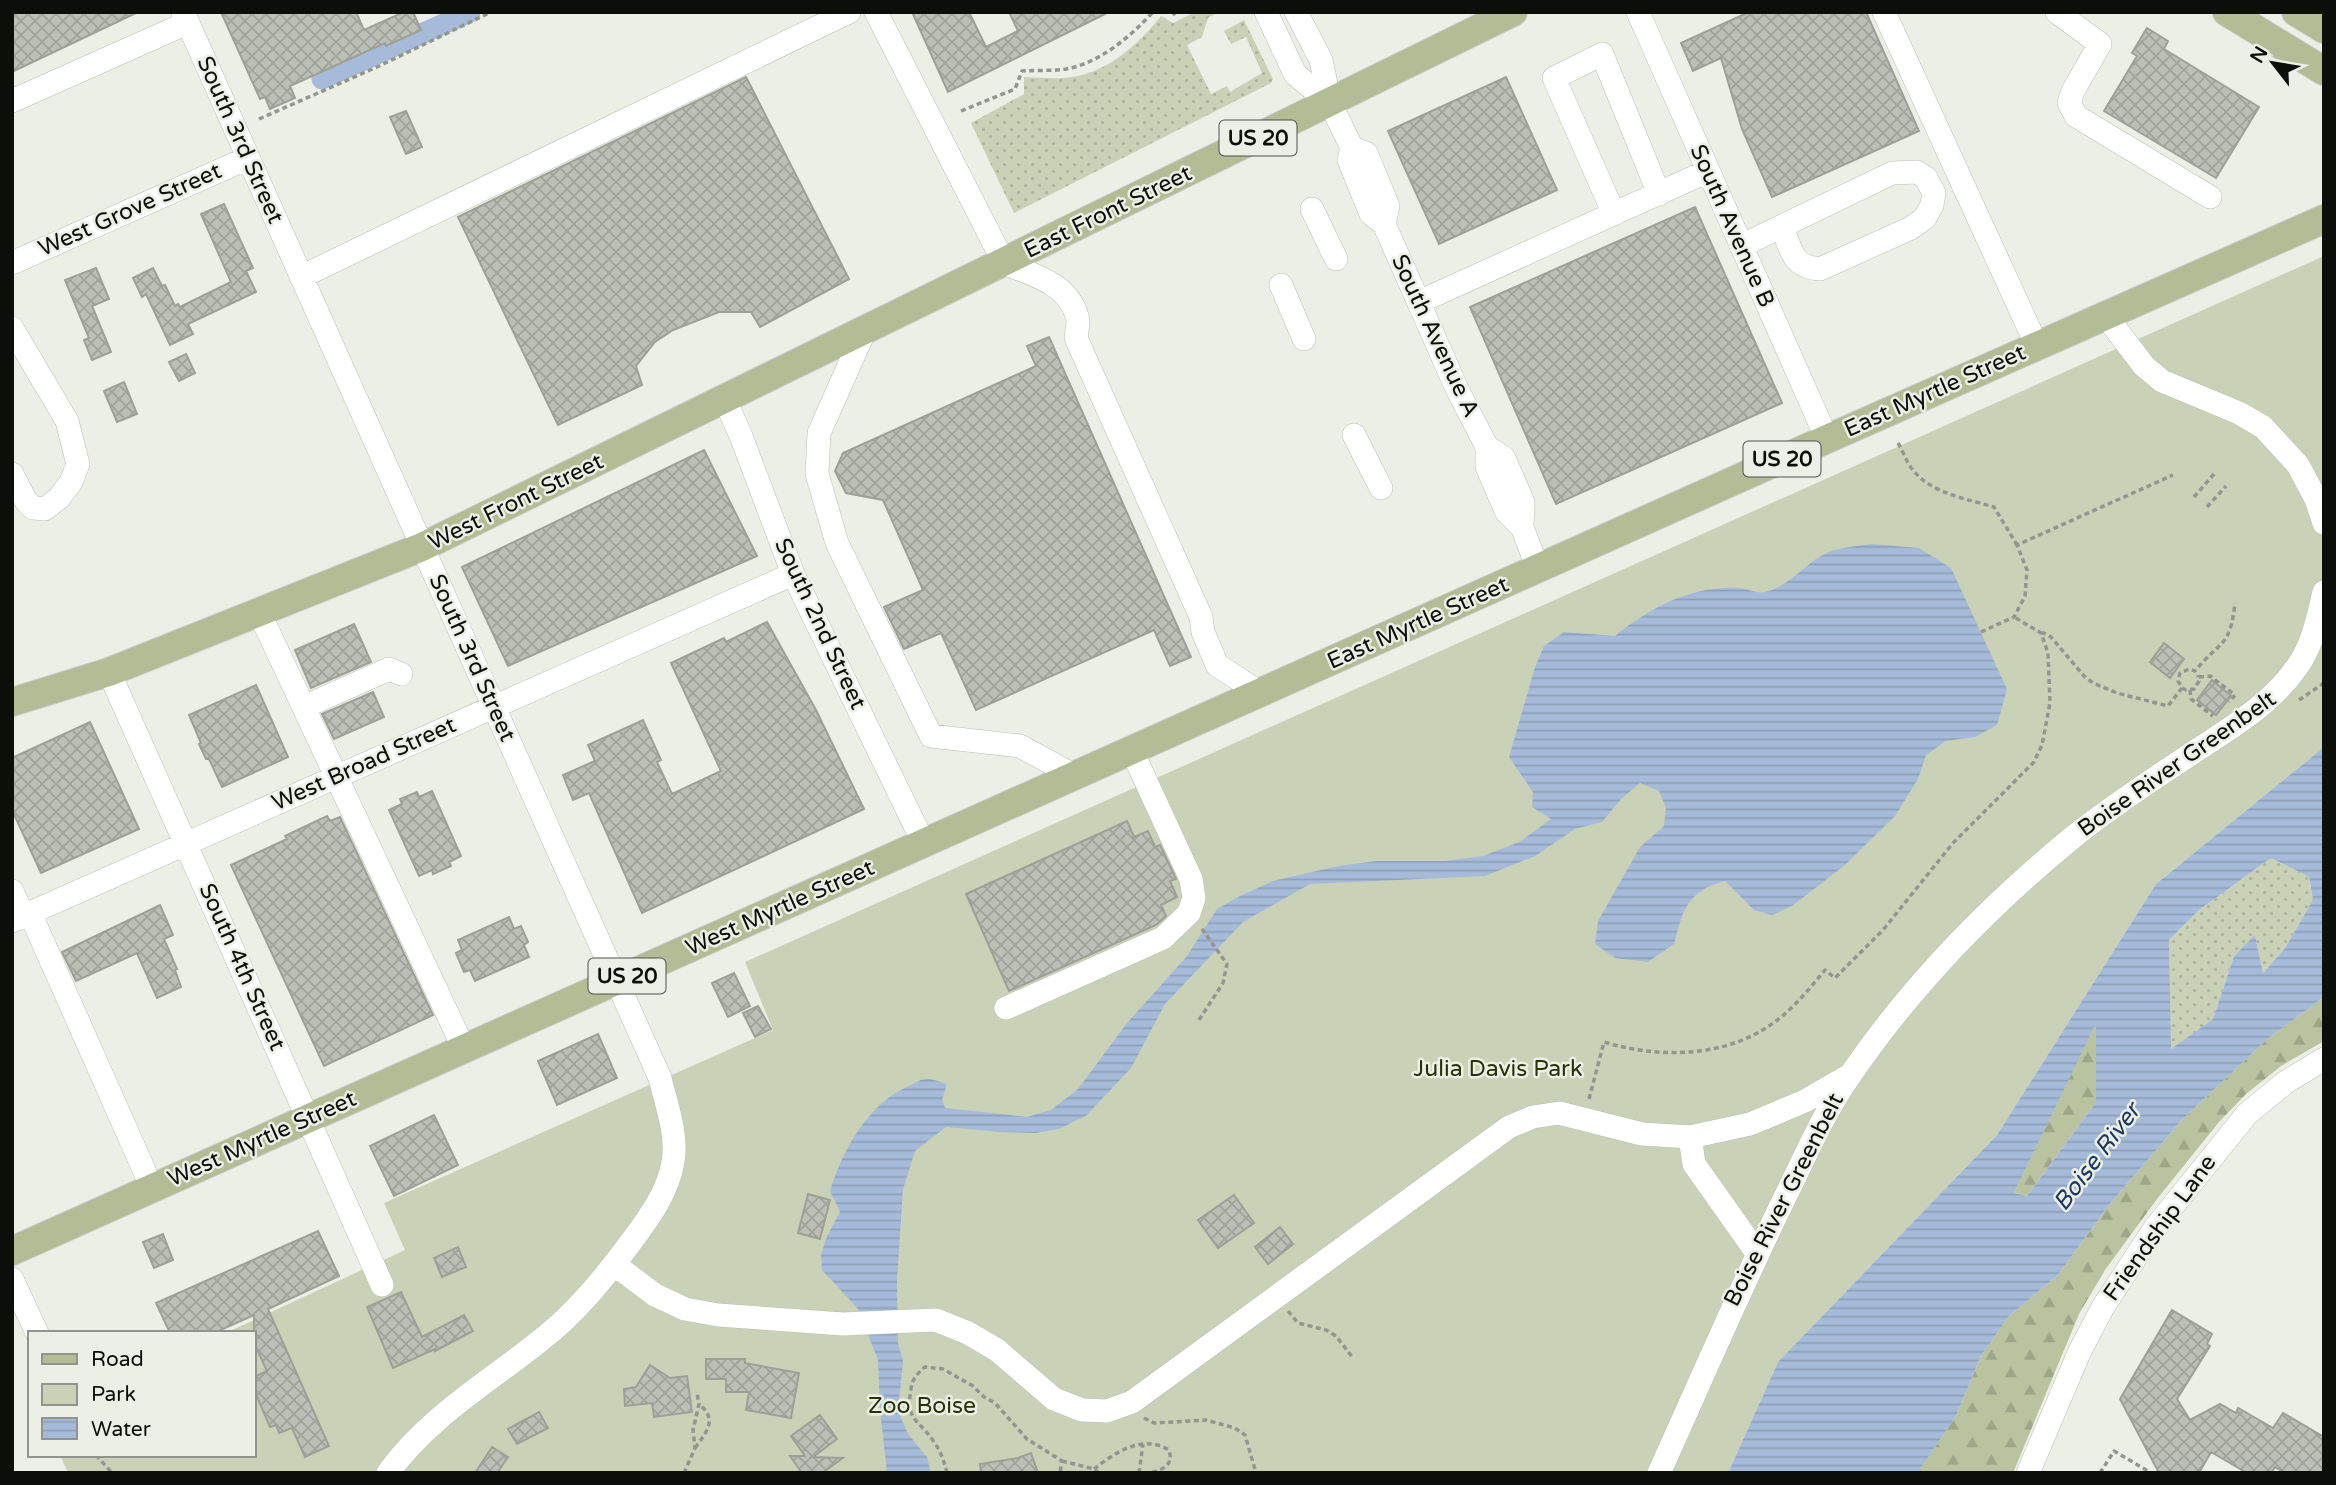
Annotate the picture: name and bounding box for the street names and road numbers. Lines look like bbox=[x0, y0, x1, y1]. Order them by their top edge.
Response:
street label: South 3rd Street bbox=[191, 52, 289, 228]
road number: US 20 bbox=[1220, 120, 1296, 156]
street label: South Avenue B bbox=[1684, 140, 1780, 312]
street label: West Grove Street bbox=[34, 157, 226, 263]
street label: East Front Street bbox=[1020, 159, 1197, 265]
street label: South Avenue A bbox=[1385, 250, 1485, 422]
street label: East Myrtle Street bbox=[1840, 338, 2030, 444]
road number: US 20 bbox=[1744, 442, 1820, 476]
street label: West Front Street bbox=[424, 447, 608, 556]
street label: South 2nd Street bbox=[768, 534, 872, 714]
street label: South 3rd Street bbox=[423, 570, 521, 746]
street label: East Myrtle Street bbox=[1323, 570, 1513, 676]
street label: Boise River Greenbelt bbox=[2073, 685, 2282, 843]
street label: West Broad Street bbox=[268, 711, 460, 817]
street label: West Myrtle Street bbox=[681, 854, 879, 962]
street label: South 4th Street bbox=[193, 879, 291, 1055]
road number: US 20 bbox=[588, 958, 666, 993]
street label: West Myrtle Street bbox=[163, 1085, 361, 1193]
street label: Boise River Greenbelt bbox=[1718, 1089, 1850, 1311]
street label: Friendship Lane bbox=[2098, 1149, 2222, 1307]

